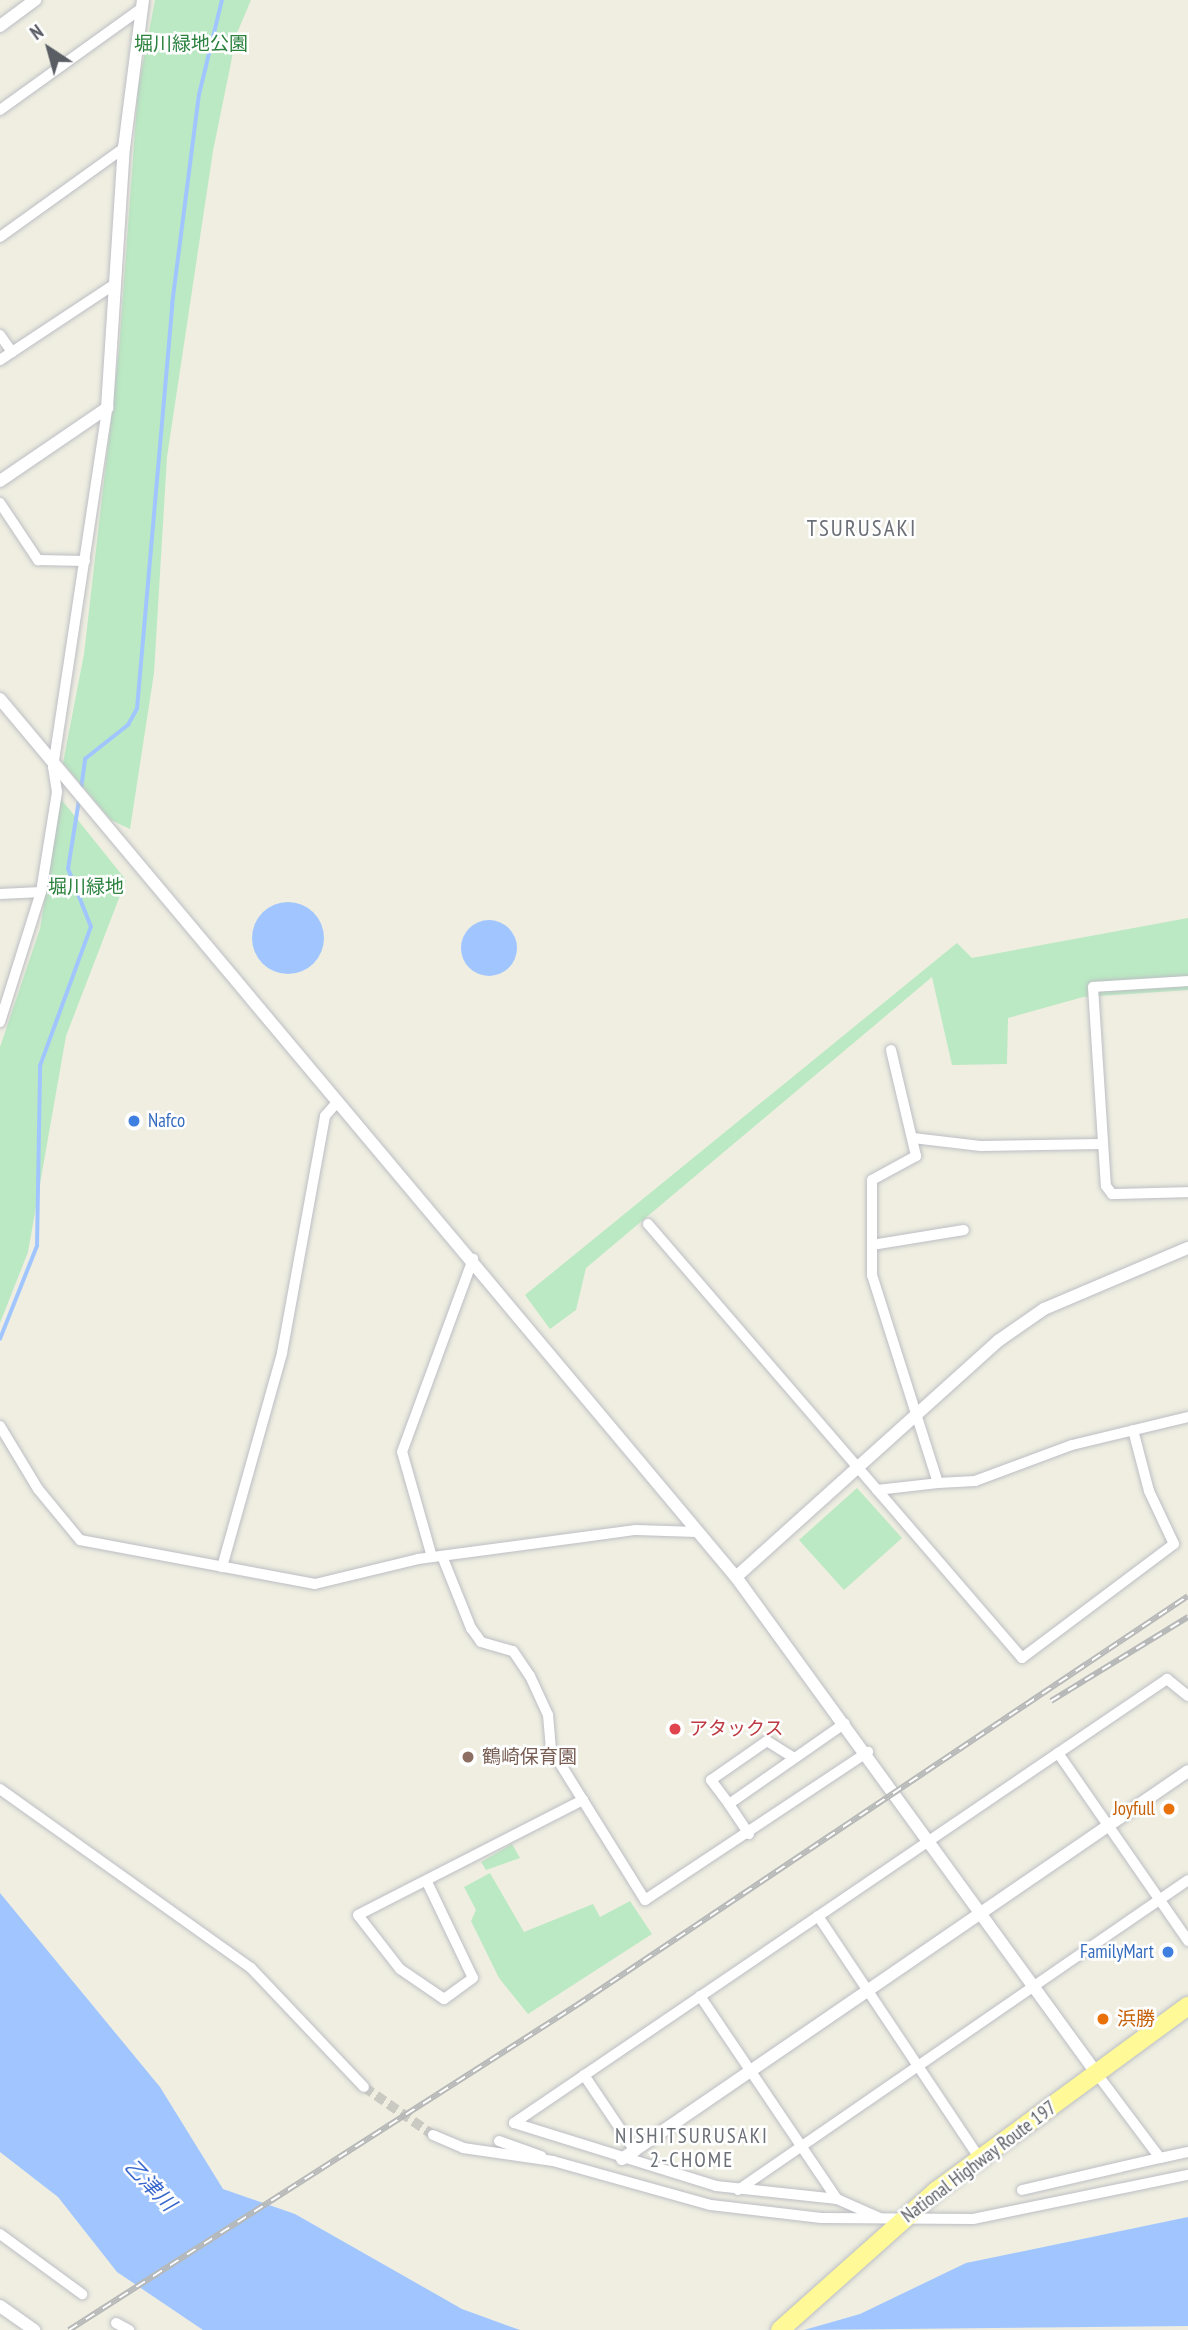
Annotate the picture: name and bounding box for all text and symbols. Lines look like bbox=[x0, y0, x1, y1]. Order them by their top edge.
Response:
north arrow bbox=[14, 14, 84, 84]
text: N bbox=[25, 19, 48, 45]
park label: 堀川緑地公園 bbox=[134, 33, 248, 55]
district label: TSURUSAKI bbox=[808, 514, 916, 542]
park label: 堀川緑地 bbox=[48, 876, 124, 898]
place label: Nafco bbox=[148, 1110, 185, 1132]
marker: Nafco bbox=[126, 1113, 142, 1129]
place label: アタックス bbox=[689, 1718, 784, 1740]
marker: アタックス bbox=[667, 1721, 683, 1737]
place label: 鶴崎保育園 bbox=[482, 1746, 577, 1768]
marker: 鶴崎保育園 bbox=[460, 1749, 476, 1765]
place label: Joyfull bbox=[1113, 1798, 1155, 1820]
marker: Joyfull bbox=[1161, 1801, 1177, 1817]
place label: FamilyMart bbox=[1080, 1941, 1154, 1963]
marker: FamilyMart bbox=[1160, 1944, 1176, 1960]
place label: 浜勝 bbox=[1117, 2008, 1155, 2030]
marker: 浜勝 bbox=[1095, 2011, 1111, 2027]
street label: National Highway Route 197 bbox=[897, 2096, 1061, 2228]
district label: NISHITSURUSAKI 2-CHOME bbox=[617, 2123, 767, 2173]
water label: 乙津川 bbox=[119, 2154, 181, 2216]

